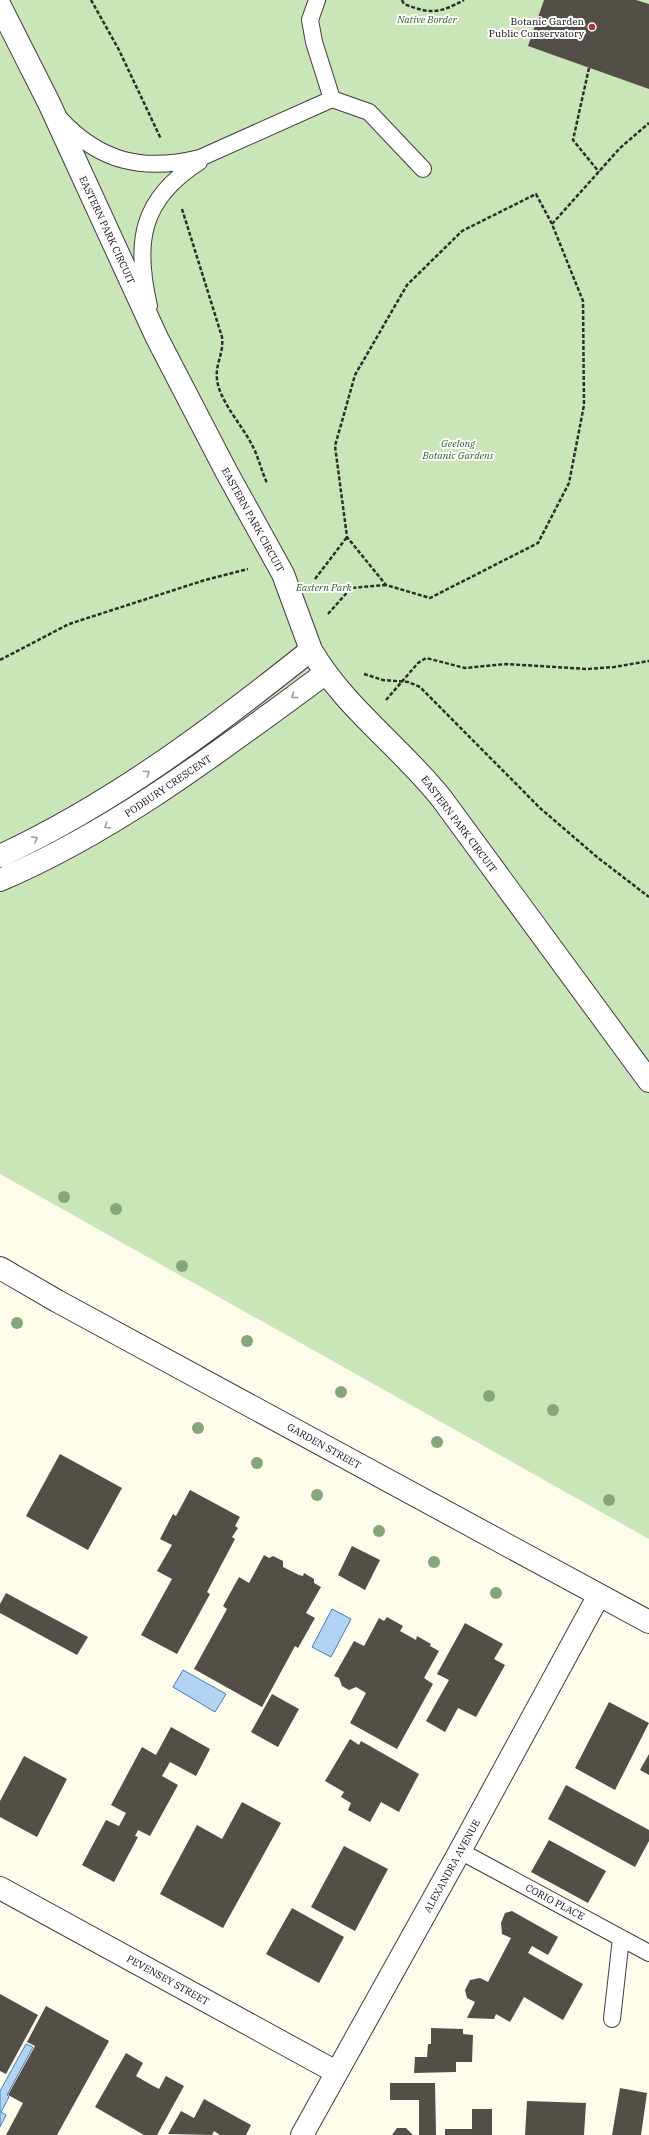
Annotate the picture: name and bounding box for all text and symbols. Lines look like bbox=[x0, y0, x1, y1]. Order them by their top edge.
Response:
park label: Native Border bbox=[396, 13, 457, 26]
place label: Botanic Garden Public Conservatory bbox=[489, 15, 585, 40]
marker: Botanic Garden Public Conservatory bbox=[587, 22, 597, 32]
street label: EASTERN PARK CIRCUIT bbox=[76, 174, 138, 287]
park label: Geelong Botanic Gardens bbox=[422, 437, 494, 462]
street label: EASTERN PARK CIRCUIT bbox=[219, 465, 288, 575]
park label: Eastern Park bbox=[295, 581, 353, 594]
one-way arrow bbox=[292, 692, 299, 699]
street label: PODBURY CRESCENT bbox=[122, 752, 214, 820]
one-way arrow bbox=[143, 770, 150, 778]
street label: EASTERN PARK CIRCUIT bbox=[418, 773, 500, 875]
one-way arrow bbox=[104, 821, 111, 828]
one-way arrow bbox=[31, 836, 39, 844]
street label: GARDEN STREET bbox=[285, 1420, 364, 1472]
street label: ALEXANDRA AVENUE bbox=[421, 1817, 483, 1915]
street label: CORIO PLACE bbox=[523, 1881, 587, 1923]
street label: PEVENSEY STREET bbox=[124, 1952, 212, 2008]

